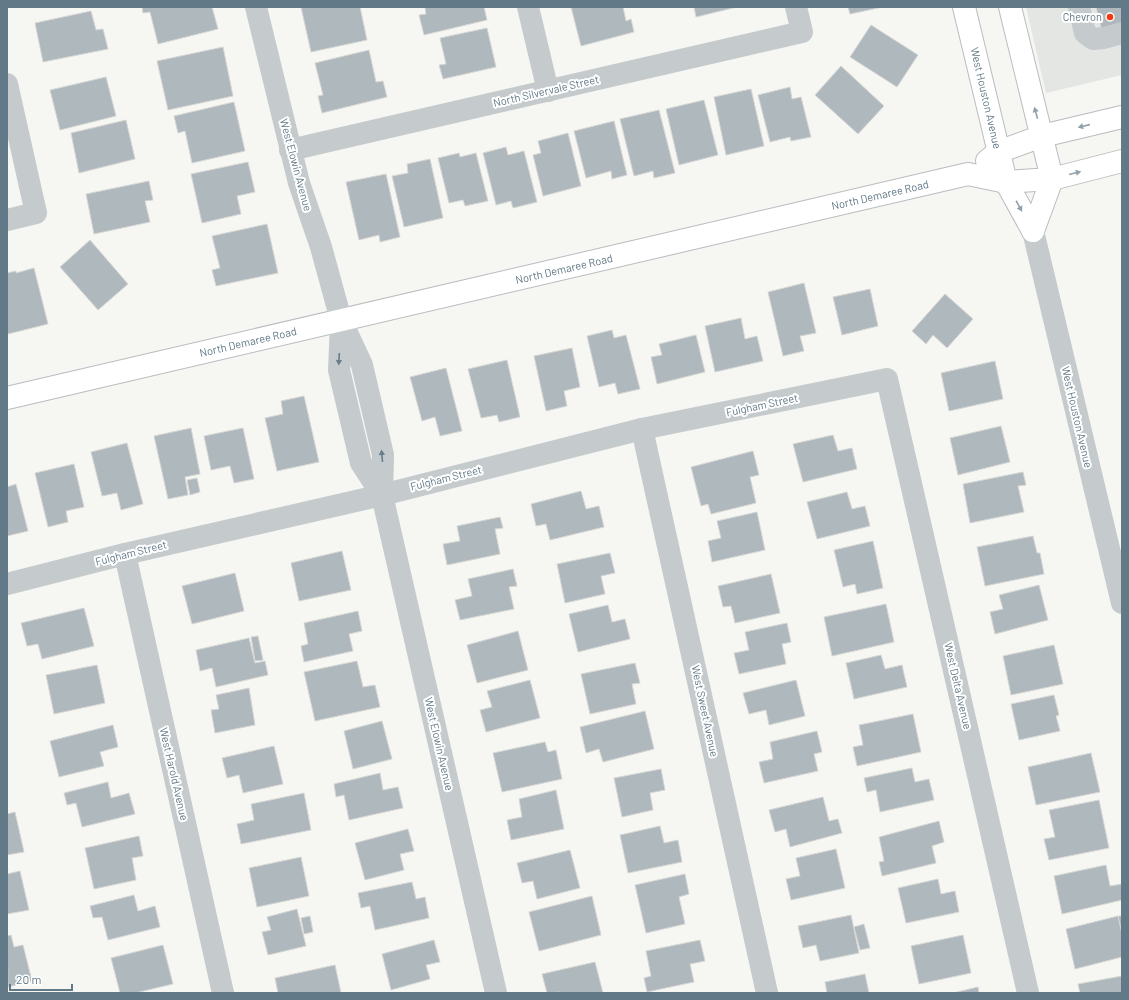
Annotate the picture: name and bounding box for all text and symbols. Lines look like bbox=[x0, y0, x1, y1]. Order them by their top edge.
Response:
place label: Chevron bbox=[1063, 10, 1102, 23]
marker: Chevron bbox=[1105, 12, 1115, 22]
street label: West Houston Avenue bbox=[968, 46, 1005, 150]
street label: North Silvervale Street bbox=[492, 72, 600, 109]
one-way arrow bbox=[1033, 107, 1039, 119]
street label: West Elowin Avenue bbox=[278, 117, 315, 213]
one-way arrow bbox=[1078, 123, 1090, 129]
one-way arrow bbox=[1069, 170, 1081, 176]
street label: North Demaree Road bbox=[830, 177, 930, 212]
one-way arrow bbox=[1015, 200, 1022, 212]
street label: North Demaree Road bbox=[514, 251, 614, 286]
street label: North Demaree Road bbox=[198, 324, 298, 359]
one-way arrow bbox=[336, 353, 343, 365]
street label: West Houston Avenue bbox=[1059, 365, 1096, 469]
street label: Fulgham Street bbox=[725, 391, 799, 418]
one-way arrow bbox=[379, 450, 386, 462]
street label: Fulgham Street bbox=[409, 462, 483, 493]
street label: Fulgham Street bbox=[94, 537, 168, 568]
street label: West Delta Avenue bbox=[942, 641, 975, 731]
street label: West Sweet Avenue bbox=[689, 664, 722, 758]
street label: West Elowin Avenue bbox=[422, 696, 457, 792]
street label: West Harold Avenue bbox=[157, 726, 192, 822]
scale bar bbox=[10, 966, 72, 992]
text: 20 m bbox=[16, 972, 42, 986]

